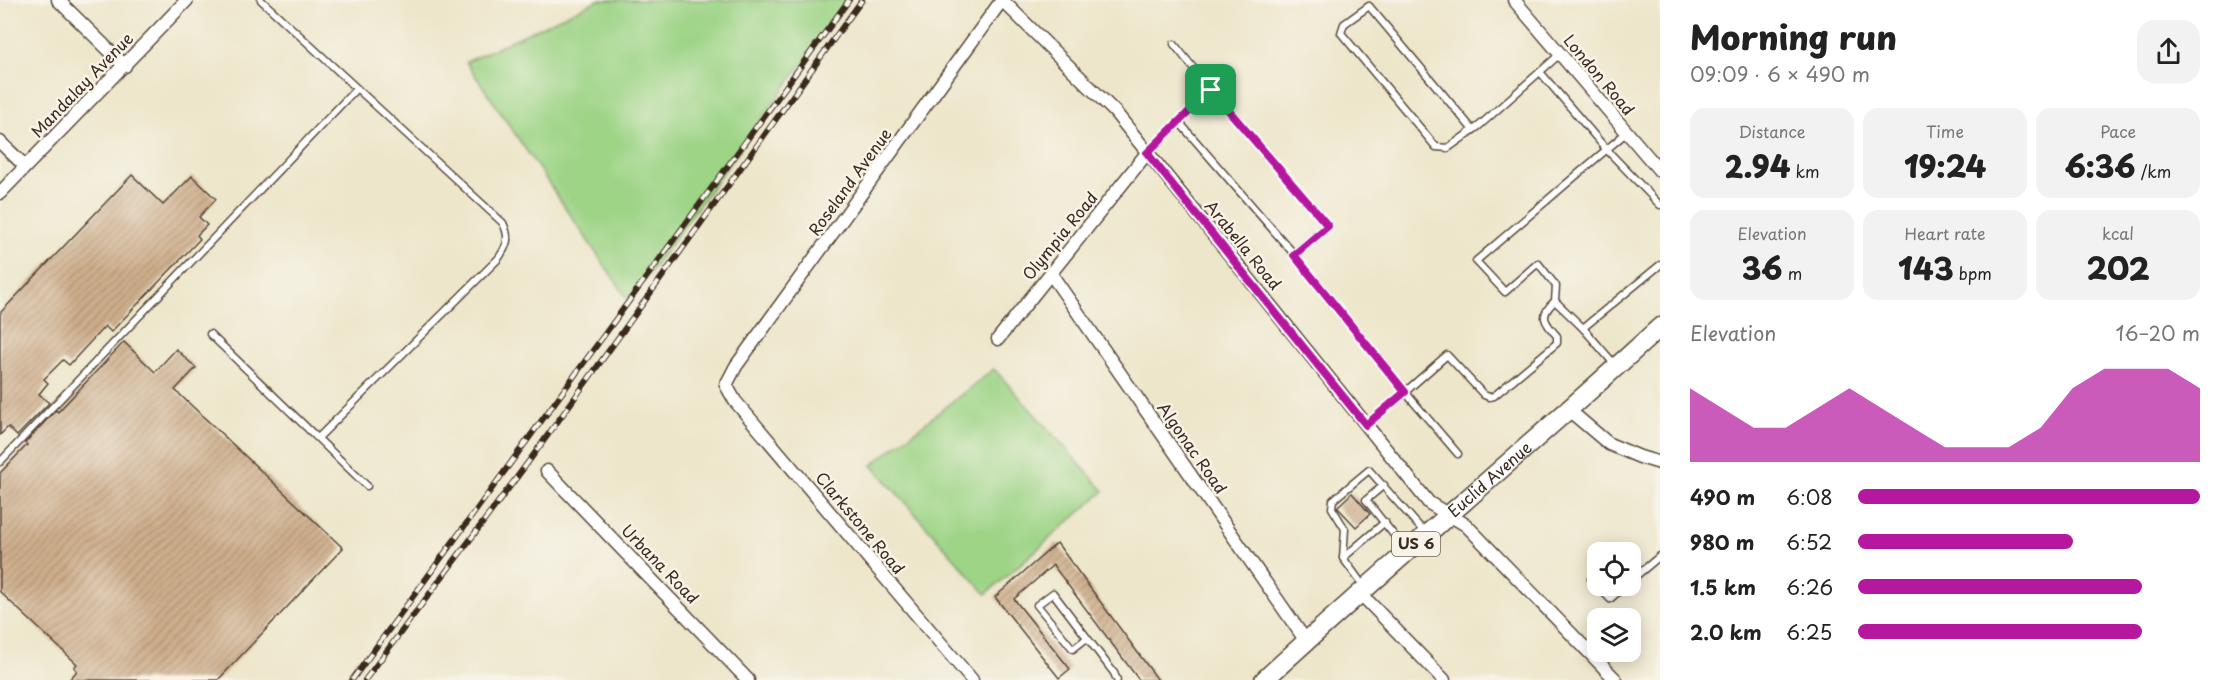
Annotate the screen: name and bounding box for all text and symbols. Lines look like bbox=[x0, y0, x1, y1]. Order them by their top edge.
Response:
text: Morning run bbox=[1690, 11, 1897, 61]
button: share bbox=[2137, 20, 2200, 83]
street label: Mandalay Avenue bbox=[25, 26, 138, 142]
street label: London Road bbox=[1559, 29, 1641, 120]
text: 09:09 · 6 × 490 m bbox=[1690, 59, 1870, 89]
pin bbox=[1185, 64, 1236, 115]
icon: arrive bbox=[1194, 73, 1227, 106]
text: Distance bbox=[1738, 119, 1806, 143]
text: Time bbox=[1926, 119, 1964, 143]
text: Pace bbox=[2100, 119, 2136, 143]
street label: Roseland Avenue bbox=[802, 122, 897, 240]
text: 2.94 bbox=[1724, 143, 1790, 188]
text: 19:24 bbox=[1904, 143, 1986, 188]
text: 6:36 bbox=[2065, 143, 2135, 188]
text: km bbox=[1790, 159, 1820, 183]
text: /km bbox=[2135, 159, 2171, 183]
street label: Olympia Road bbox=[1016, 186, 1102, 285]
street label: Arabella Road bbox=[1200, 194, 1288, 295]
text: Elevation bbox=[1737, 221, 1807, 245]
text: Heart rate bbox=[1905, 221, 1985, 245]
text: kcal bbox=[2102, 221, 2134, 245]
text: 36 bbox=[1742, 245, 1782, 290]
text: 143 bbox=[1898, 245, 1954, 290]
text: 202 bbox=[2086, 245, 2150, 290]
text: m bbox=[1782, 261, 1802, 285]
text: bpm bbox=[1954, 261, 1992, 285]
text: Elevation bbox=[1690, 318, 1776, 348]
text: 16–20 m bbox=[2115, 318, 2200, 348]
street label: Algonac Road bbox=[1152, 397, 1233, 498]
street label: Euclid Avenue bbox=[1442, 435, 1536, 522]
street label: Clarkstone Road bbox=[811, 466, 911, 579]
text: 490 m bbox=[1690, 482, 1755, 512]
text: 6:08 bbox=[1786, 482, 1833, 512]
street label: Urbana Road bbox=[616, 518, 705, 609]
text: 980 m bbox=[1690, 527, 1754, 557]
text: 6:52 bbox=[1786, 527, 1832, 557]
road number: US 6 bbox=[1392, 532, 1440, 556]
map controls bbox=[1587, 542, 1641, 662]
button: locate bbox=[1587, 542, 1641, 596]
text: 1.5 km bbox=[1690, 572, 1756, 602]
text: 6:26 bbox=[1786, 572, 1833, 602]
button: layers bbox=[1587, 608, 1641, 662]
text: 2.0 km bbox=[1690, 617, 1762, 647]
text: 6:25 bbox=[1786, 617, 1832, 647]

